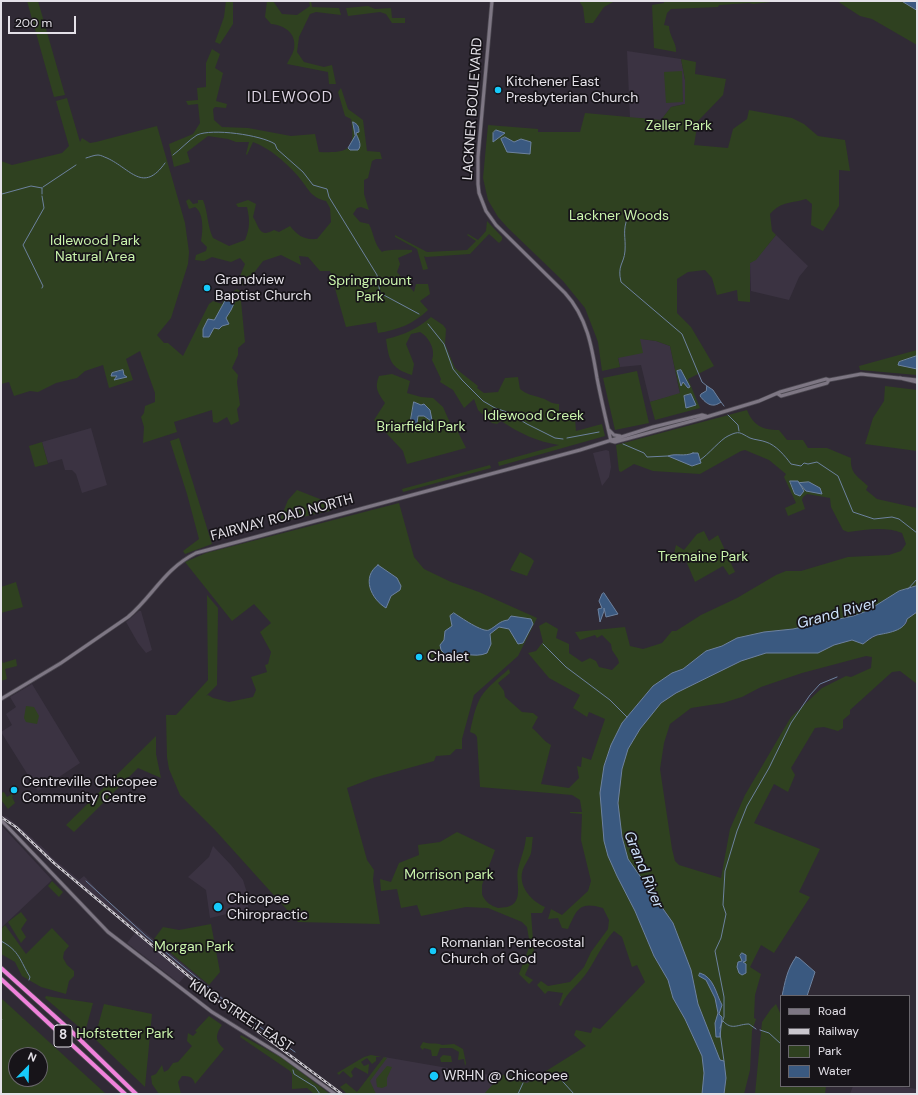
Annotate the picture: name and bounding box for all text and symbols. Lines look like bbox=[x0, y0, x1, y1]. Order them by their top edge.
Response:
scale bar bbox=[10, 8, 78, 34]
text: 200 m bbox=[15, 15, 52, 31]
street label: LACKNER BOULEVARD bbox=[460, 37, 486, 181]
place label: Kitchener East Presbyterian Church bbox=[506, 74, 638, 106]
marker: Kitchener East Presbyterian Church bbox=[493, 85, 503, 95]
district label: IDLEWOOD bbox=[247, 89, 333, 107]
park label: Zeller Park bbox=[646, 118, 712, 134]
park label: Lackner Woods bbox=[569, 208, 669, 224]
park label: Idlewood Park Natural Area bbox=[50, 233, 140, 266]
place label: Grandview Baptist Church bbox=[215, 272, 311, 304]
park label: Springmount Park bbox=[328, 273, 412, 306]
marker: Grandview Baptist Church bbox=[202, 283, 212, 293]
park label: Idlewood Creek bbox=[484, 408, 584, 424]
park label: Briarfield Park bbox=[377, 419, 465, 435]
street label: FAIRWAY ROAD NORTH bbox=[209, 491, 355, 545]
park label: Tremaine Park bbox=[658, 549, 748, 565]
water label: Grand River bbox=[795, 595, 879, 633]
place label: Chalet bbox=[427, 649, 469, 665]
marker: Chalet bbox=[414, 652, 424, 662]
place label: Centreville Chicopee Community Centre bbox=[22, 774, 157, 806]
marker: Centreville Chicopee Community Centre bbox=[9, 785, 19, 795]
water label: Grand River bbox=[619, 829, 667, 911]
park label: Morrison park bbox=[404, 867, 494, 883]
place label: Chicopee Chiropractic bbox=[227, 891, 308, 924]
marker: Chicopee Chiropractic bbox=[212, 901, 224, 913]
place label: Romanian Pentecostal Church of God bbox=[441, 935, 584, 968]
park label: Morgan Park bbox=[154, 939, 234, 955]
marker: Romanian Pentecostal Church of God bbox=[428, 946, 438, 956]
street label: KING STREET EAST bbox=[186, 976, 296, 1056]
legend bbox=[780, 995, 910, 1087]
text: Road bbox=[818, 1003, 846, 1019]
text: Railway bbox=[818, 1023, 859, 1039]
road number: 8 bbox=[54, 1025, 72, 1047]
park label: Hofstetter Park bbox=[76, 1026, 174, 1042]
text: Park bbox=[818, 1043, 842, 1059]
north arrow bbox=[8, 1047, 48, 1087]
text: N bbox=[26, 1049, 39, 1065]
text: Water bbox=[818, 1063, 851, 1079]
place label: WRHN @ Chicopee bbox=[443, 1068, 568, 1084]
marker: WRHN @ Chicopee bbox=[428, 1070, 440, 1082]

